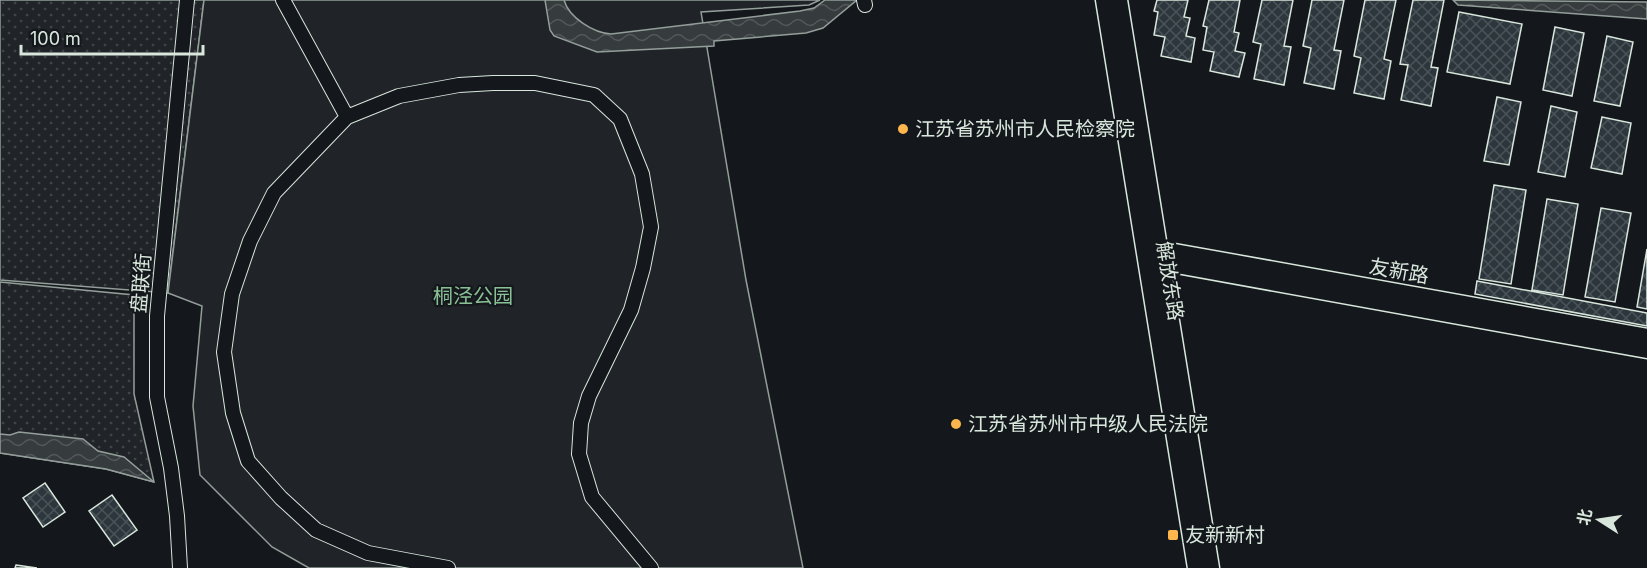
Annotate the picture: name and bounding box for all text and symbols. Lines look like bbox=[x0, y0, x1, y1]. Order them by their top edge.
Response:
scale bar bbox=[21, 18, 202, 56]
text: 100 m bbox=[30, 28, 81, 49]
place label: 江苏省苏州市人民检察院 bbox=[915, 117, 1135, 141]
marker: 江苏省苏州市人民检察院 bbox=[896, 122, 910, 136]
street label: 解放东路 bbox=[1152, 240, 1188, 322]
street label: 盘联街 bbox=[126, 252, 156, 314]
street label: 友新路 bbox=[1367, 254, 1431, 288]
park label: 桐泾公园 bbox=[433, 284, 513, 308]
place label: 江苏省苏州市中级人民法院 bbox=[968, 412, 1208, 436]
marker: 江苏省苏州市中级人民法院 bbox=[949, 417, 963, 431]
north arrow bbox=[1569, 490, 1629, 550]
text: 北 bbox=[1573, 507, 1596, 527]
place label: 友新新村 bbox=[1185, 523, 1265, 547]
marker: 友新新村 bbox=[1166, 528, 1180, 542]

